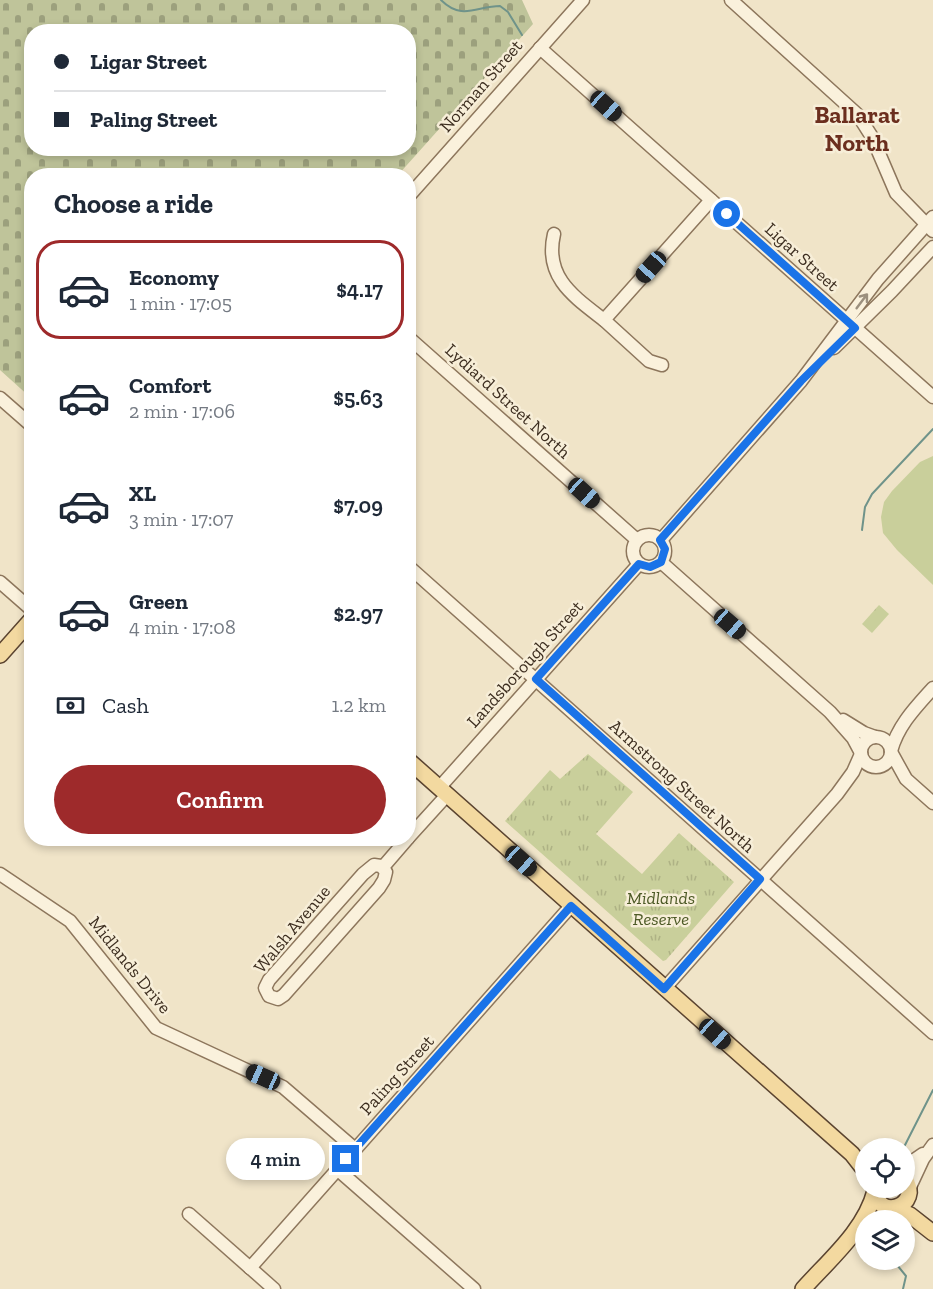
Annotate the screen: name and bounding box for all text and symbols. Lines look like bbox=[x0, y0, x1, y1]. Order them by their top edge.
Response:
street label: Norman Street bbox=[435, 35, 527, 137]
text: Ligar Street bbox=[90, 48, 207, 75]
car bbox=[587, 87, 625, 125]
district label: Ballarat North bbox=[814, 100, 900, 157]
text: Paling Street bbox=[90, 106, 217, 133]
text: Choose a ride bbox=[54, 188, 213, 220]
route start bbox=[713, 200, 740, 227]
street label: Ligar Street bbox=[760, 218, 844, 296]
car bbox=[632, 248, 670, 286]
icon: car bbox=[57, 263, 111, 317]
text: Economy bbox=[129, 264, 219, 291]
text: $4.17 bbox=[336, 276, 383, 303]
text: 1 min · 17:05 bbox=[129, 291, 232, 315]
one-way arrow bbox=[856, 293, 868, 309]
street label: Lydiard Street North bbox=[441, 339, 575, 463]
icon: car bbox=[57, 371, 111, 425]
text: Comfort bbox=[129, 372, 211, 399]
text: $5.63 bbox=[333, 384, 383, 411]
text: 2 min · 17:06 bbox=[129, 399, 235, 423]
car bbox=[565, 474, 603, 512]
icon: car bbox=[57, 479, 111, 533]
text: XL bbox=[129, 480, 156, 507]
text: $7.09 bbox=[333, 492, 383, 519]
text: 3 min · 17:07 bbox=[129, 507, 233, 531]
icon: car bbox=[57, 587, 111, 641]
text: Green bbox=[129, 588, 188, 615]
street label: Landsborough Street bbox=[462, 596, 588, 732]
text: $2.97 bbox=[333, 600, 383, 627]
car bbox=[711, 605, 749, 643]
text: 4 min · 17:08 bbox=[129, 615, 236, 639]
icon: cash bbox=[54, 689, 87, 722]
text: Cash bbox=[102, 692, 149, 719]
text: 1.2 km bbox=[332, 693, 386, 717]
street label: Armstrong Street North bbox=[605, 715, 759, 857]
button: Confirm bbox=[54, 765, 386, 834]
car bbox=[502, 842, 540, 880]
street label: Walsh Avenue bbox=[249, 881, 335, 977]
park label: Midlands Reserve bbox=[627, 887, 695, 930]
street label: Midlands Drive bbox=[84, 912, 176, 1018]
car bbox=[696, 1015, 734, 1053]
street label: Paling Street bbox=[355, 1030, 439, 1120]
car bbox=[243, 1061, 283, 1093]
callout: 4 min bbox=[226, 1138, 325, 1180]
map controls bbox=[855, 1138, 915, 1270]
button: locate bbox=[855, 1138, 915, 1198]
route end bbox=[332, 1145, 359, 1172]
text: 4 min bbox=[250, 1147, 301, 1171]
button: layers bbox=[855, 1210, 915, 1270]

